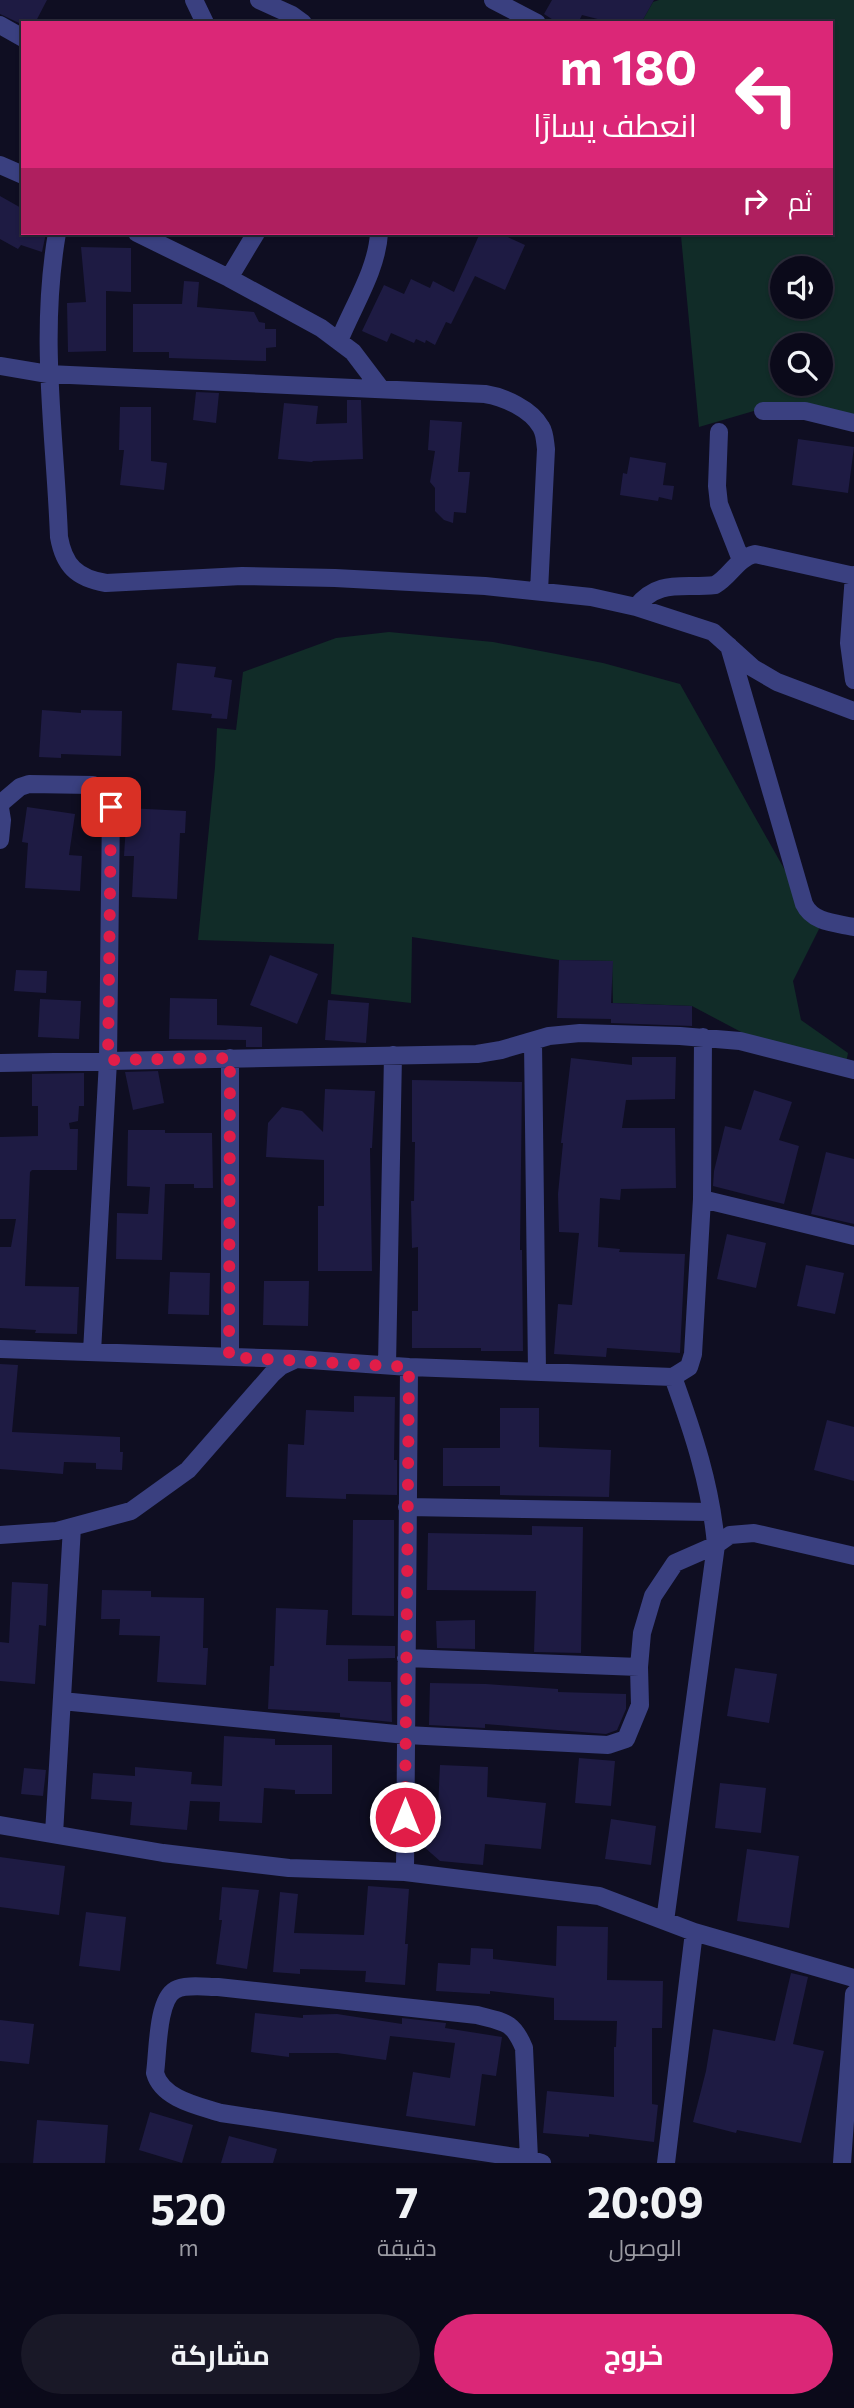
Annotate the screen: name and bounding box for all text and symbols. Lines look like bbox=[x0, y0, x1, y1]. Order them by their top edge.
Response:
text: 180 m bbox=[560, 35, 697, 95]
icon: left bbox=[721, 49, 812, 140]
text: انعطف يسارًا bbox=[533, 104, 697, 144]
icon: right bbox=[736, 182, 774, 220]
text: ثم bbox=[788, 185, 812, 216]
map controls bbox=[770, 256, 833, 396]
button: sound bbox=[770, 256, 833, 319]
button: search bbox=[770, 333, 833, 396]
pin bbox=[81, 777, 141, 837]
icon: arrive bbox=[92, 788, 130, 826]
position arrow bbox=[368, 1780, 442, 1854]
text: 7 bbox=[395, 2175, 418, 2227]
text: 20:09 bbox=[587, 2175, 704, 2227]
text: 520 bbox=[150, 2182, 226, 2234]
text: m bbox=[178, 2233, 198, 2261]
text: دقيقة bbox=[377, 2233, 437, 2261]
text: الوصول bbox=[609, 2233, 682, 2261]
button: مشاركة bbox=[21, 2314, 420, 2394]
button: خروج bbox=[434, 2314, 833, 2394]

